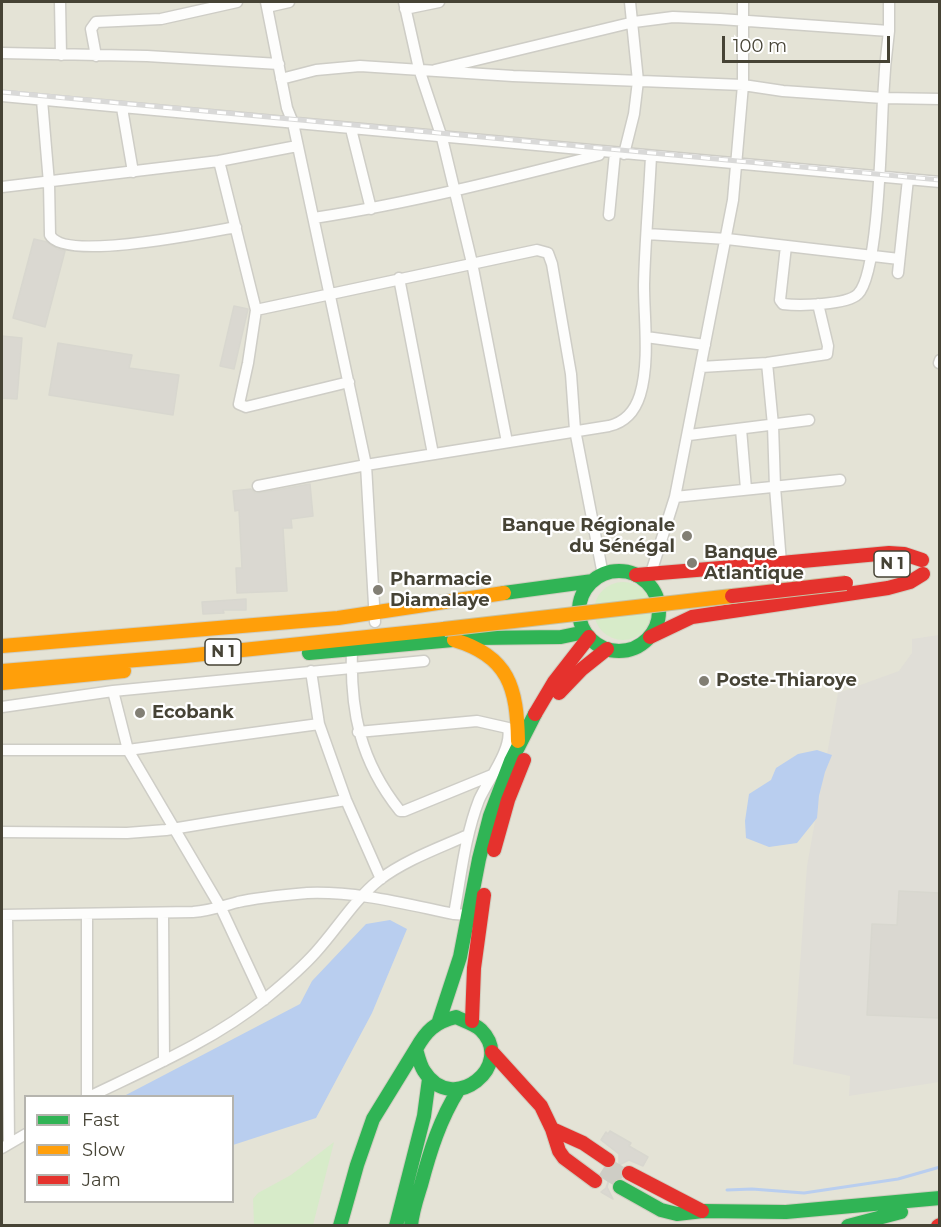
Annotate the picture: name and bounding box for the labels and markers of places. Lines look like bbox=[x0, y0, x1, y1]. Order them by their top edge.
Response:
place label: Banque Régionale du Sénégal bbox=[502, 515, 675, 558]
marker: Banque Régionale du Sénégal bbox=[680, 529, 694, 543]
place label: Banque Atlantique bbox=[704, 542, 804, 584]
marker: Banque Atlantique bbox=[685, 556, 699, 570]
place label: Pharmacie Diamalaye bbox=[390, 569, 492, 612]
marker: Pharmacie Diamalaye bbox=[371, 583, 385, 597]
place label: Poste-Thiaroye bbox=[716, 670, 857, 692]
marker: Poste-Thiaroye bbox=[697, 674, 711, 688]
place label: Ecobank bbox=[152, 702, 234, 724]
marker: Ecobank bbox=[133, 706, 147, 720]

